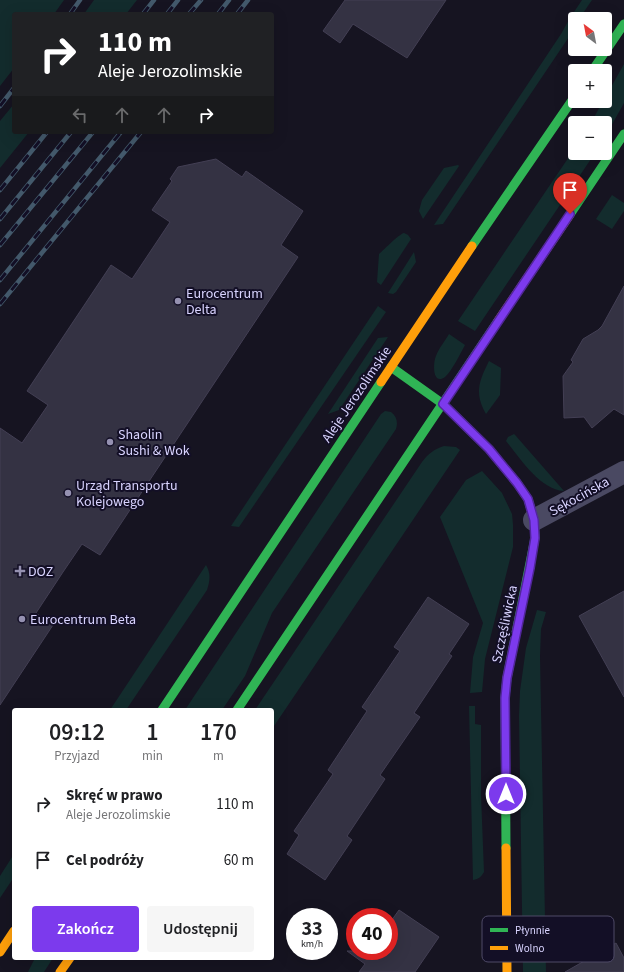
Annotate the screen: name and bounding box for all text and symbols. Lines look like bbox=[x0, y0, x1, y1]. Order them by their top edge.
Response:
north arrow bbox=[568, 12, 612, 56]
map controls bbox=[568, 12, 612, 160]
text: 110 m bbox=[98, 22, 172, 62]
icon: right bbox=[32, 28, 84, 80]
text: Aleje Jerozolimskie bbox=[98, 59, 243, 84]
button: + bbox=[568, 64, 612, 108]
icon: left bbox=[69, 104, 91, 126]
icon: ahead bbox=[111, 104, 133, 126]
icon: ahead bbox=[153, 104, 175, 126]
icon: right bbox=[195, 104, 217, 126]
button: − bbox=[568, 116, 612, 160]
pin bbox=[553, 173, 587, 214]
icon: arrive bbox=[559, 179, 581, 201]
place label: Eurocentrum Delta bbox=[186, 284, 263, 320]
marker: Eurocentrum Delta bbox=[173, 296, 183, 306]
street label: Aleje Jerozolimskie bbox=[317, 342, 397, 447]
place label: Shaolin Sushi & Wok bbox=[118, 425, 190, 461]
marker: Shaolin Sushi & Wok bbox=[105, 437, 115, 447]
street label: Sękocińska bbox=[546, 472, 613, 522]
place label: Urząd Transportu Kolejowego bbox=[76, 476, 178, 512]
marker: Urząd Transportu Kolejowego bbox=[63, 488, 73, 498]
place label: DOZ bbox=[28, 562, 53, 582]
marker: DOZ bbox=[15, 566, 25, 576]
street label: Szczęśliwicka bbox=[487, 583, 523, 665]
place label: Eurocentrum Beta bbox=[30, 610, 136, 630]
marker: Eurocentrum Beta bbox=[17, 614, 27, 624]
text: 09:12 bbox=[49, 715, 105, 750]
text: 1 bbox=[146, 715, 159, 750]
text: 170 bbox=[200, 715, 237, 750]
text: Przyjazd bbox=[54, 747, 100, 765]
text: min bbox=[142, 747, 163, 765]
text: m bbox=[213, 747, 224, 765]
position arrow bbox=[485, 773, 527, 815]
text: Skręć w prawo bbox=[66, 785, 163, 806]
icon: right bbox=[32, 793, 54, 815]
text: 110 m bbox=[216, 794, 254, 815]
text: Aleje Jerozolimskie bbox=[66, 806, 170, 824]
icon: arrive bbox=[32, 849, 54, 871]
text: Cel podróży bbox=[66, 850, 144, 871]
text: 60 m bbox=[224, 850, 254, 871]
button: Zakończ bbox=[32, 906, 139, 952]
button: Udostępnij bbox=[147, 906, 254, 952]
speed limit sign: 40 bbox=[346, 908, 398, 960]
text: 33 bbox=[301, 915, 323, 943]
legend bbox=[482, 916, 614, 962]
text: Płynnie bbox=[515, 923, 550, 938]
text: km/h bbox=[301, 937, 323, 951]
text: Wolno bbox=[515, 941, 544, 956]

